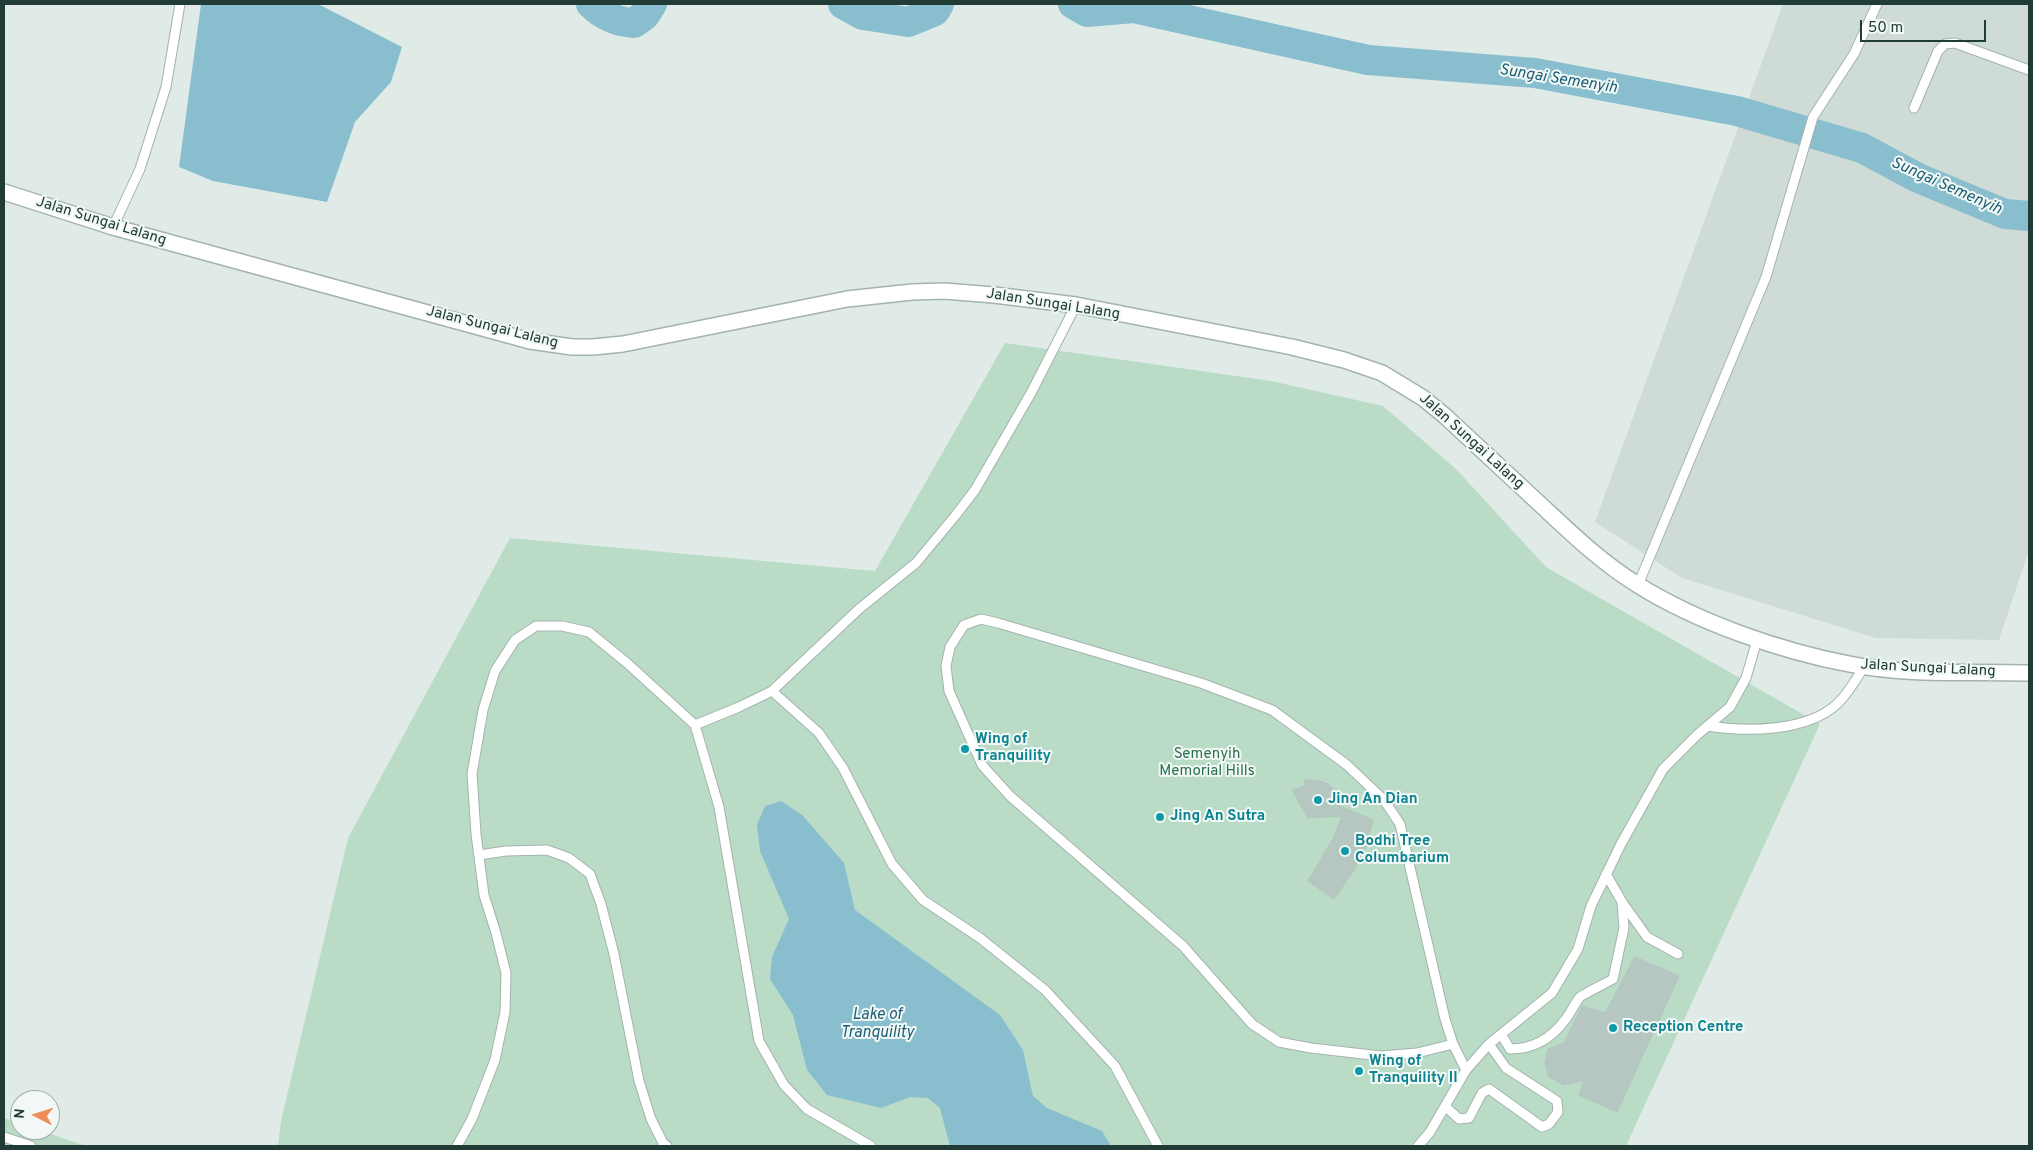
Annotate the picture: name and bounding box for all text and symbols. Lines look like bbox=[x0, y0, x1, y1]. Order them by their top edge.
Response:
scale bar bbox=[1863, 10, 1989, 42]
text: 50 m bbox=[1868, 19, 1903, 38]
water label: Sungai Semenyih bbox=[1498, 61, 1618, 99]
water label: Sungai Semenyih bbox=[1888, 154, 2004, 220]
street label: Jalan Sungai Lalang bbox=[34, 194, 168, 250]
street label: Jalan Sungai Lalang bbox=[985, 286, 1121, 324]
street label: Jalan Sungai Lalang bbox=[424, 303, 560, 353]
street label: Jalan Sungai Lalang bbox=[1415, 390, 1527, 494]
street label: Jalan Sungai Lalang bbox=[1860, 656, 1996, 682]
place label: Wing of Tranquility bbox=[975, 731, 1051, 766]
marker: Wing of Tranquility bbox=[959, 743, 971, 755]
park label: Semenyih Memorial Hills bbox=[1159, 746, 1255, 781]
place label: Jing An Dian bbox=[1328, 791, 1418, 809]
marker: Jing An Dian bbox=[1312, 794, 1324, 806]
place label: Jing An Sutra bbox=[1170, 808, 1265, 826]
marker: Jing An Sutra bbox=[1154, 811, 1166, 823]
place label: Bodhi Tree Columbarium bbox=[1355, 833, 1449, 868]
marker: Bodhi Tree Columbarium bbox=[1339, 845, 1351, 857]
water label: Lake of Tranquility bbox=[840, 1006, 914, 1044]
place label: Reception Centre bbox=[1623, 1019, 1743, 1037]
marker: Reception Centre bbox=[1607, 1022, 1619, 1034]
place label: Wing of Tranquility II bbox=[1369, 1053, 1458, 1088]
marker: Wing of Tranquility II bbox=[1353, 1065, 1365, 1077]
north arrow bbox=[10, 1090, 60, 1140]
text: N bbox=[12, 1108, 29, 1119]

